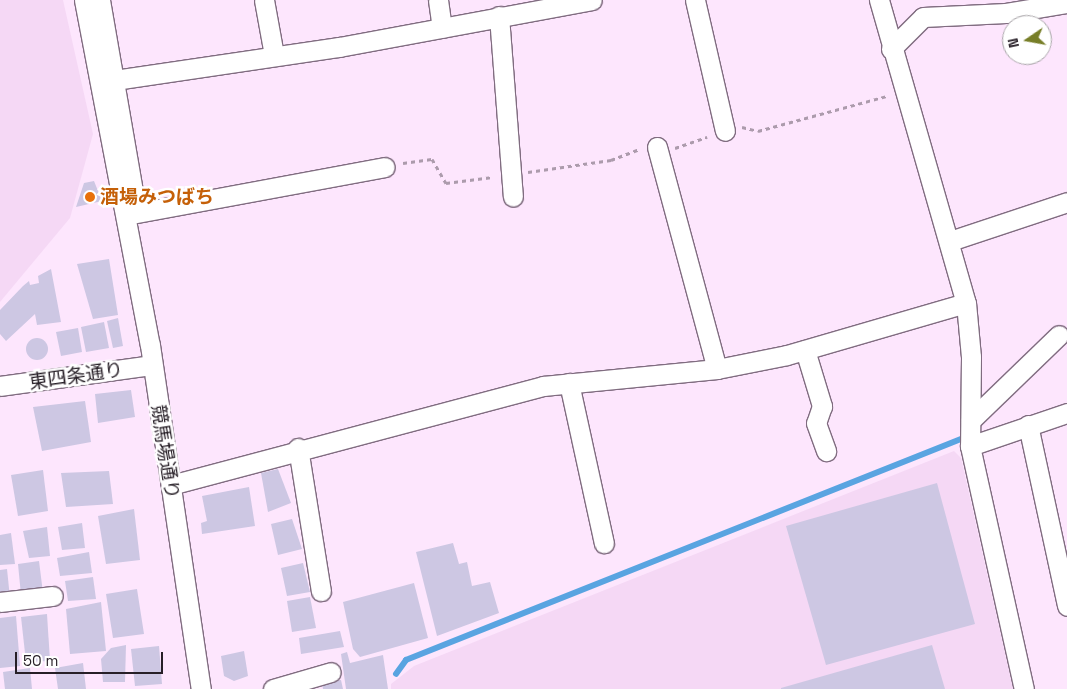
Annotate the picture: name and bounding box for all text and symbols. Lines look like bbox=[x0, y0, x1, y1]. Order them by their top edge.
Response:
north arrow bbox=[1002, 15, 1052, 65]
text: N bbox=[1004, 36, 1023, 49]
place label: 酒場みつばち bbox=[100, 186, 214, 208]
marker: 酒場みつばち bbox=[84, 191, 96, 203]
street label: 東四条通り bbox=[27, 358, 125, 394]
street label: 競馬場通り bbox=[146, 403, 184, 501]
scale bar bbox=[18, 642, 165, 674]
text: 50 m bbox=[23, 651, 58, 670]

